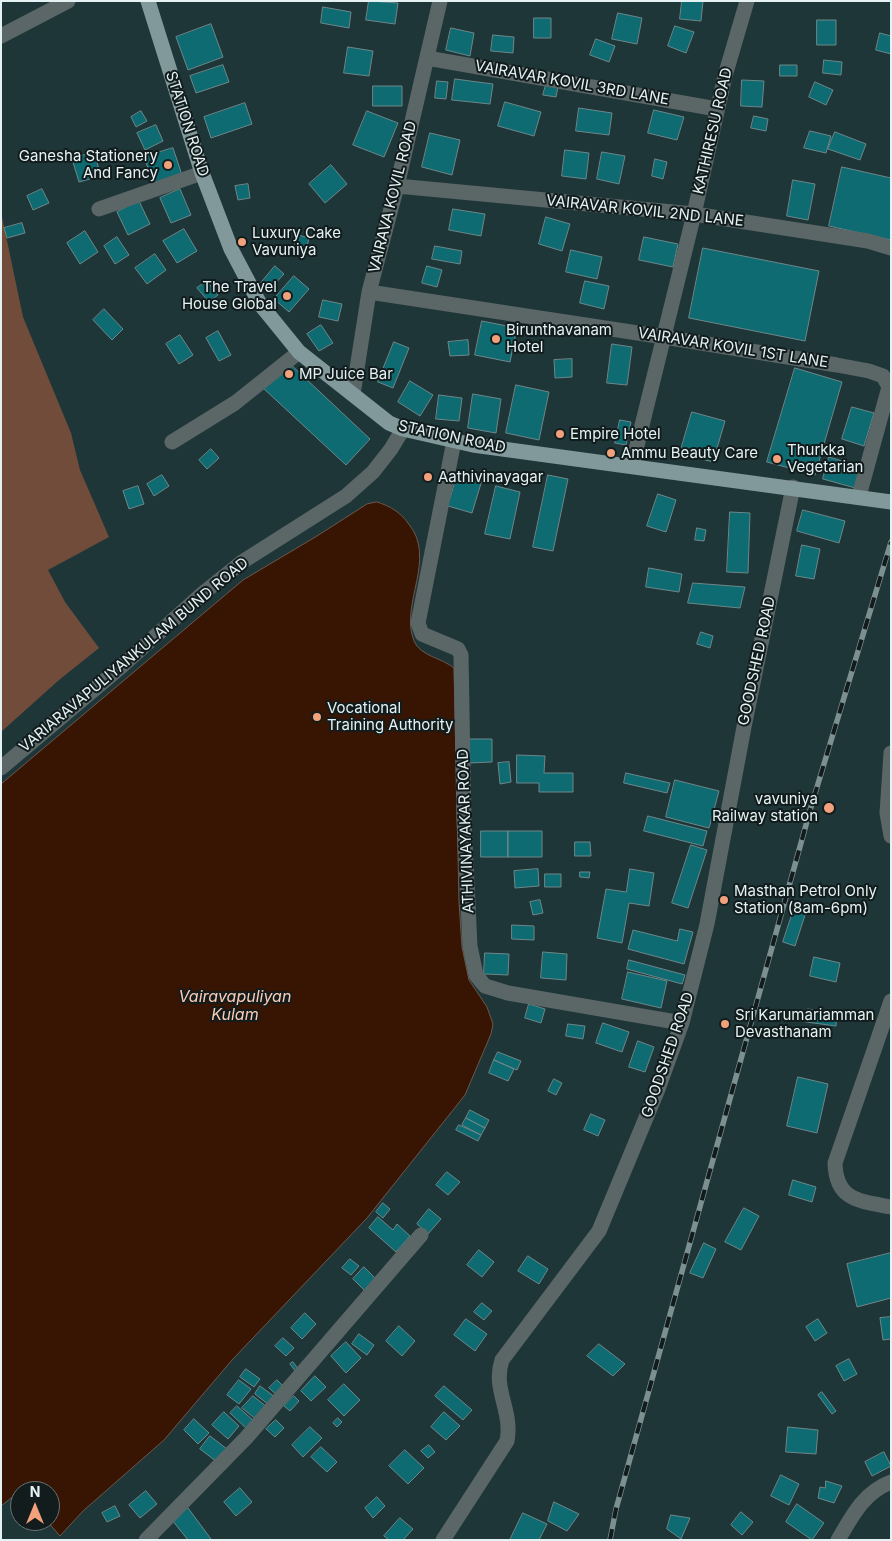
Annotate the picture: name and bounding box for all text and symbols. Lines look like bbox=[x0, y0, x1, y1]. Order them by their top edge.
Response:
street label: VAIRAVAR KOVIL 3RD LANE bbox=[473, 57, 671, 109]
street label: KATHIRESU ROAD bbox=[690, 66, 736, 196]
street label: STATION ROAD bbox=[162, 69, 212, 179]
street label: VAIRAVA KOVIL ROAD bbox=[365, 119, 421, 275]
place label: Ganesha Stationery And Fancy bbox=[19, 147, 158, 182]
marker: Ganesha Stationery And Fancy bbox=[162, 159, 174, 171]
street label: VAIRAVAR KOVIL 2ND LANE bbox=[545, 192, 745, 230]
place label: Luxury Cake Vavuniya bbox=[252, 224, 341, 259]
marker: Luxury Cake Vavuniya bbox=[236, 236, 248, 248]
place label: The Travel House Global bbox=[182, 278, 277, 313]
marker: The Travel House Global bbox=[281, 290, 293, 302]
place label: Birunthavanam Hotel bbox=[506, 321, 612, 356]
street label: VAIRAVAR KOVIL 1ST LANE bbox=[636, 324, 830, 372]
marker: Birunthavanam Hotel bbox=[490, 333, 502, 345]
place label: MP Juice Bar bbox=[299, 365, 393, 383]
marker: MP Juice Bar bbox=[283, 368, 295, 380]
street label: STATION ROAD bbox=[397, 417, 507, 457]
place label: Empire Hotel bbox=[570, 425, 661, 443]
marker: Empire Hotel bbox=[554, 428, 566, 440]
place label: Thurkka Vegetarian bbox=[787, 441, 863, 476]
place label: Ammu Beauty Care bbox=[621, 444, 758, 462]
marker: Ammu Beauty Care bbox=[605, 447, 617, 459]
marker: Thurkka Vegetarian bbox=[771, 453, 783, 465]
place label: Aathivinayagar bbox=[438, 468, 543, 486]
marker: Aathivinayagar bbox=[422, 471, 434, 483]
street label: VARIARAVAPULIYANKULAM BUND ROAD bbox=[16, 554, 252, 756]
street label: GOODSHED ROAD bbox=[735, 595, 779, 727]
place label: Vocational Training Authority bbox=[327, 699, 453, 734]
marker: Vocational Training Authority bbox=[311, 711, 323, 723]
street label: ATHIVINAYAKAR ROAD bbox=[454, 749, 478, 913]
place label: vavuniya Railway station bbox=[712, 790, 818, 825]
marker: vavuniya Railway station bbox=[822, 801, 836, 815]
place label: Masthan Petrol Only Station (8am-6pm) bbox=[734, 882, 877, 917]
marker: Masthan Petrol Only Station (8am-6pm) bbox=[718, 894, 730, 906]
water label: Vairavapuliyan Kulam bbox=[179, 987, 291, 1025]
street label: GOODSHED ROAD bbox=[638, 990, 698, 1120]
place label: Sri Karumariamman Devasthanam bbox=[735, 1006, 874, 1041]
marker: Sri Karumariamman Devasthanam bbox=[719, 1018, 731, 1030]
north arrow bbox=[10, 1481, 60, 1531]
text: N bbox=[30, 1483, 40, 1500]

